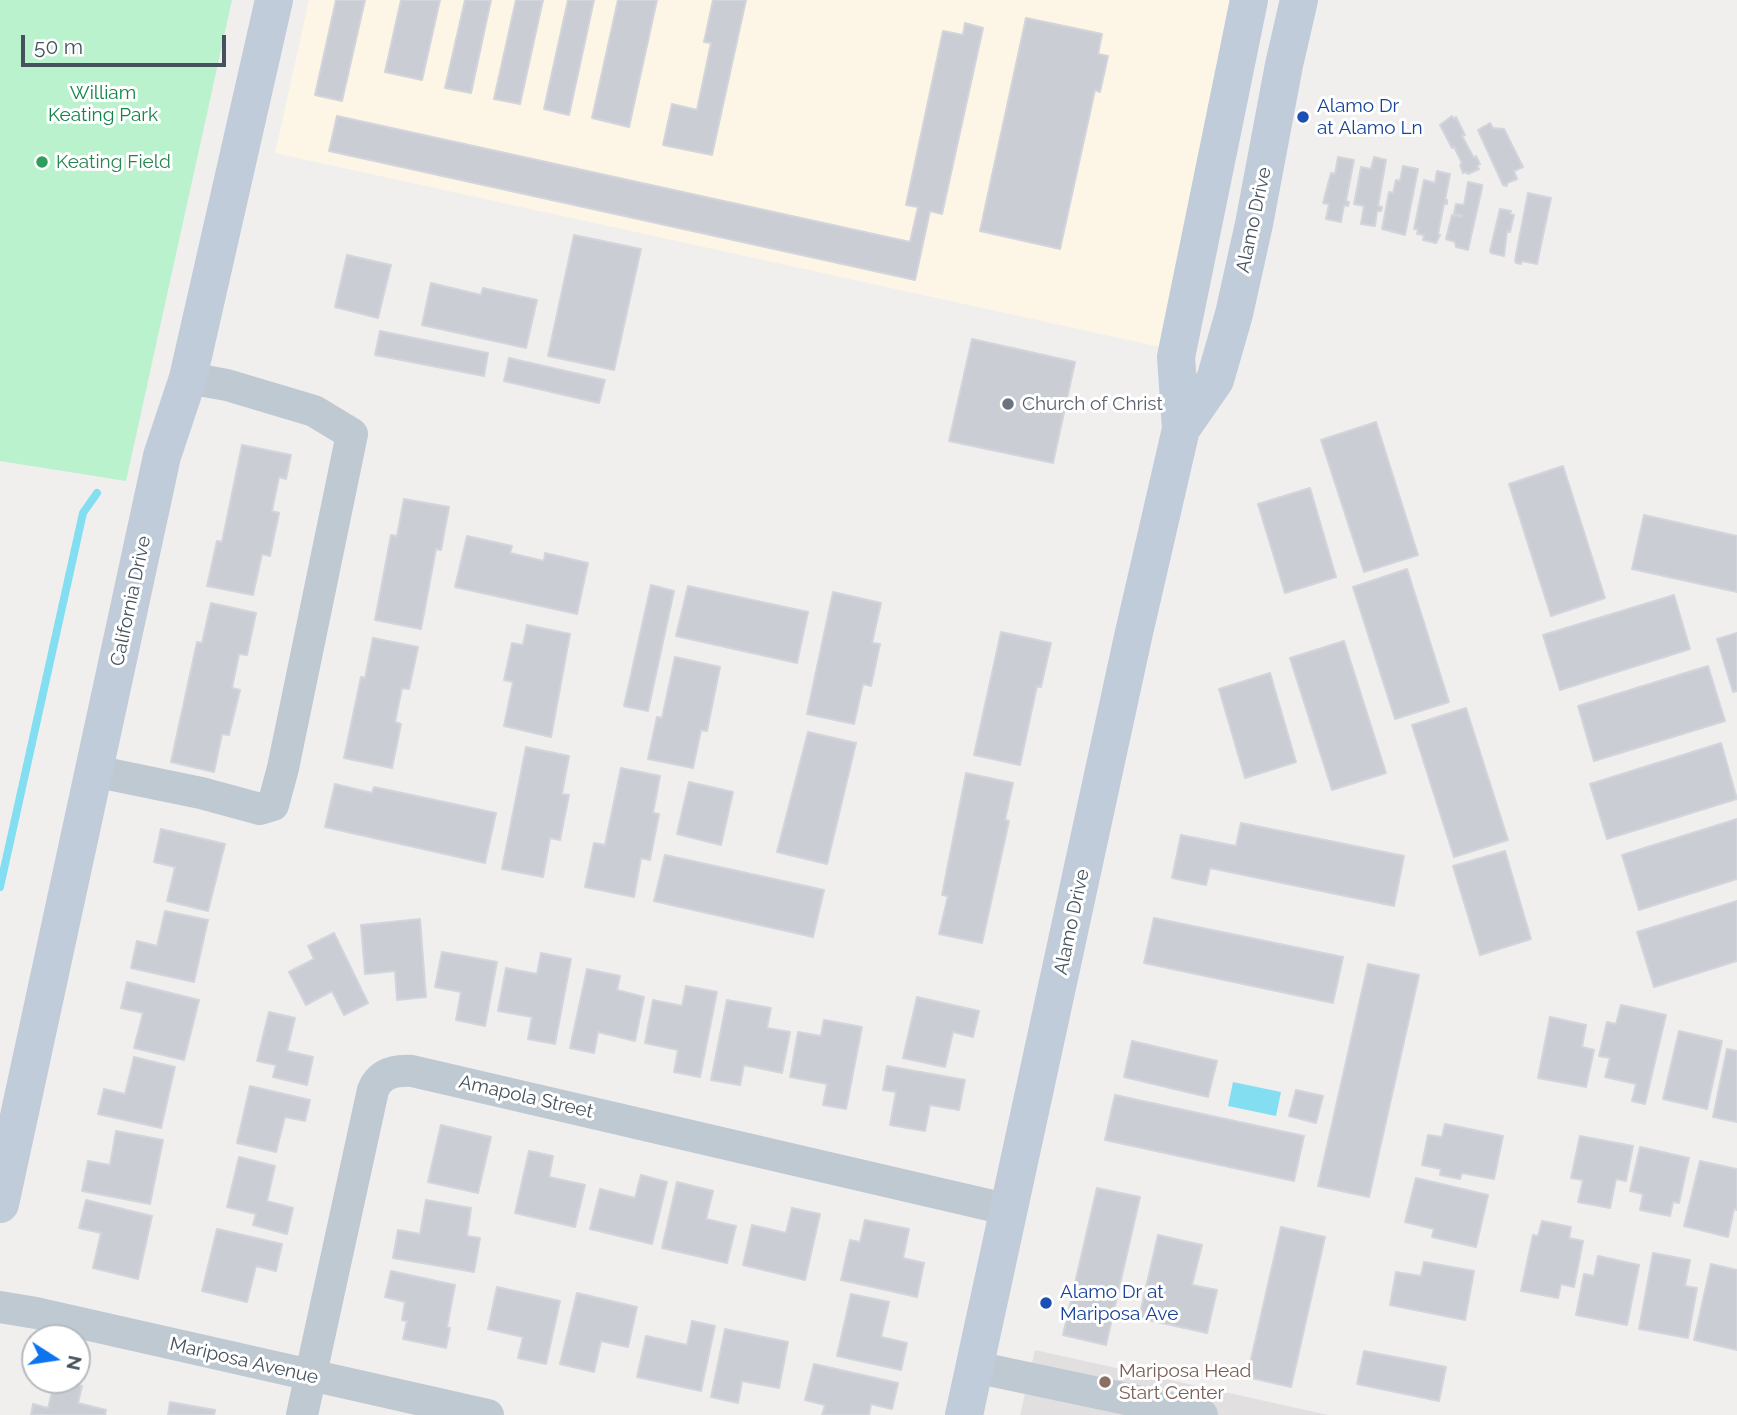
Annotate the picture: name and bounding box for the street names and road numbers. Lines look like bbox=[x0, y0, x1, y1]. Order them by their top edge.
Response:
street label: Alamo Drive bbox=[1232, 165, 1276, 275]
street label: California Drive bbox=[106, 534, 156, 668]
street label: Alamo Drive bbox=[1050, 867, 1094, 977]
street label: Amapola Street bbox=[457, 1071, 595, 1123]
street label: Mariposa Avenue bbox=[167, 1333, 321, 1389]

